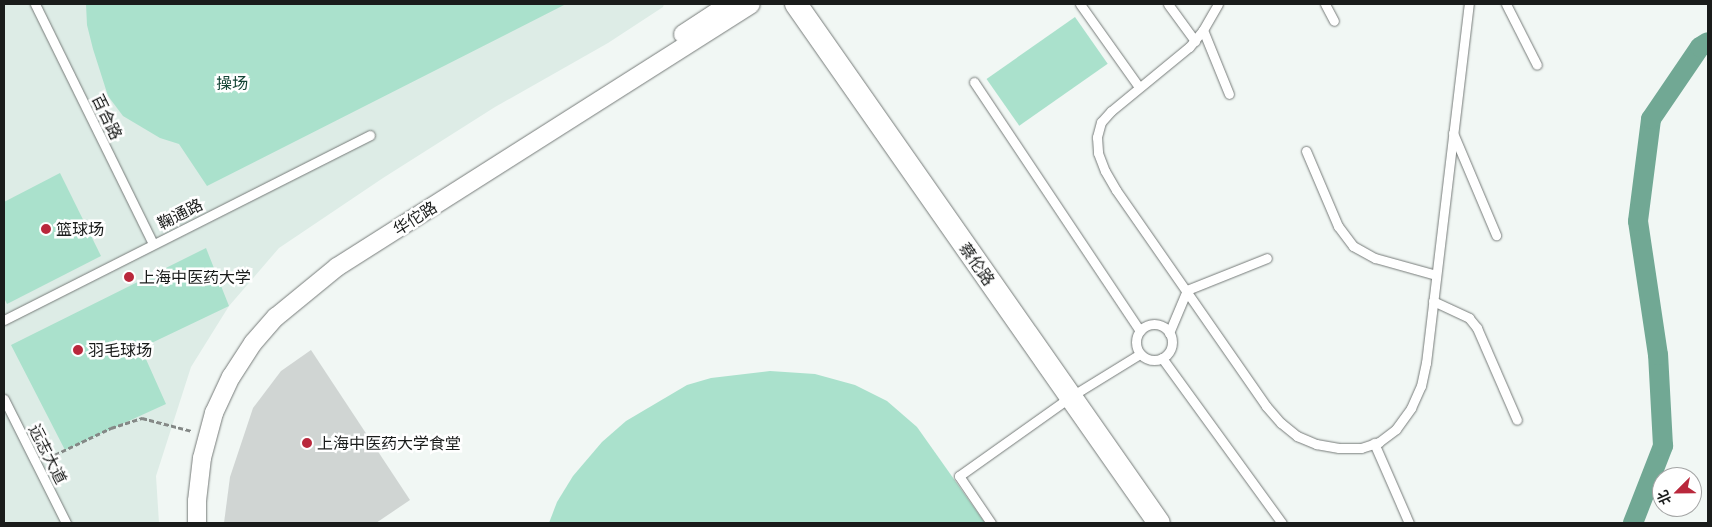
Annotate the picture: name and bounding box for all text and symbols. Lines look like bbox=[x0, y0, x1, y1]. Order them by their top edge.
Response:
park label: 操场 bbox=[216, 73, 248, 93]
street label: 百合路 bbox=[88, 91, 126, 143]
street label: 鞠通路 bbox=[154, 195, 206, 233]
street label: 华佗路 bbox=[390, 197, 440, 239]
place label: 篮球场 bbox=[56, 219, 104, 239]
marker: 篮球场 bbox=[40, 223, 52, 235]
street label: 蔡伦路 bbox=[955, 239, 999, 289]
place label: 上海中医药大学 bbox=[139, 267, 251, 287]
marker: 上海中医药大学 bbox=[123, 271, 135, 283]
place label: 羽毛球场 bbox=[88, 340, 152, 360]
marker: 羽毛球场 bbox=[72, 344, 84, 356]
street label: 远志大道 bbox=[25, 421, 71, 487]
place label: 上海中医药大学食堂 bbox=[317, 433, 461, 453]
marker: 上海中医药大学食堂 bbox=[301, 437, 313, 449]
north arrow bbox=[1652, 467, 1702, 517]
text: 北 bbox=[1653, 488, 1675, 507]

